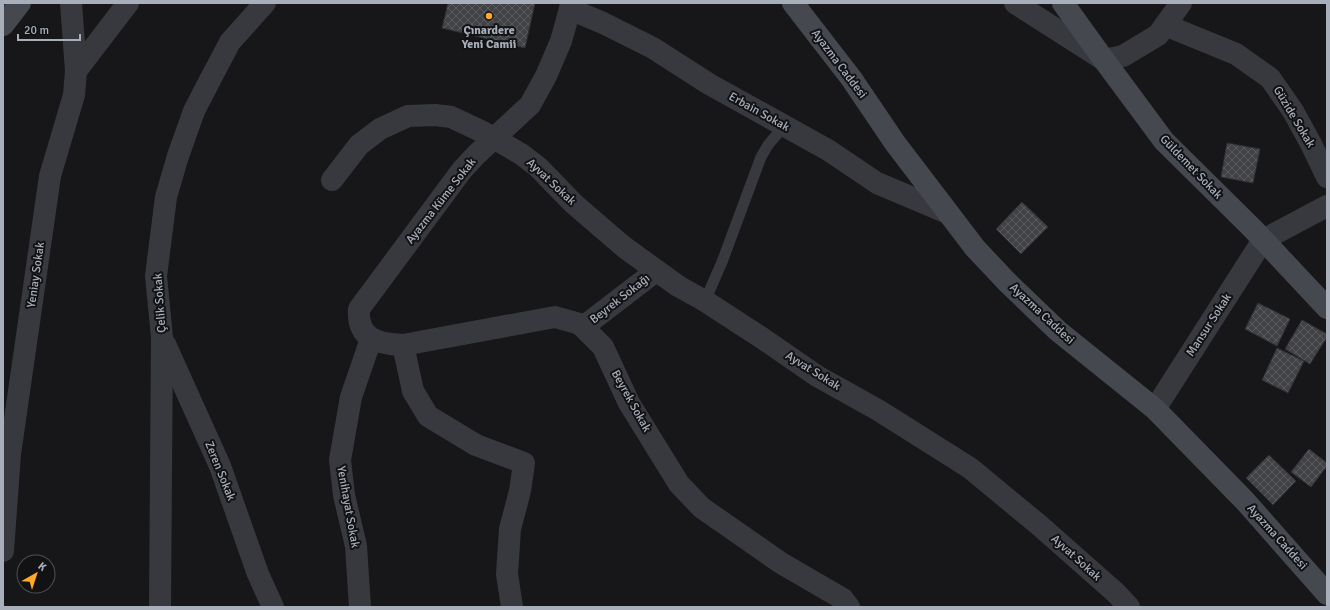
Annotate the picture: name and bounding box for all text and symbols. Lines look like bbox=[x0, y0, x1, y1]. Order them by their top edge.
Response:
marker: Çınardere Yeni Camii bbox=[484, 11, 494, 21]
scale bar bbox=[18, 16, 80, 42]
text: 20 m bbox=[24, 23, 49, 38]
place label: Çınardere Yeni Camii bbox=[461, 23, 516, 52]
street label: Ayazma Caddesi bbox=[808, 26, 870, 102]
street label: Güzide Sokak bbox=[1270, 84, 1318, 150]
street label: Erbain Sokak bbox=[726, 89, 792, 135]
street label: Güldemet Sokak bbox=[1157, 132, 1225, 202]
street label: Ayazma Küme Sokak bbox=[403, 155, 479, 247]
street label: Ayvat Sokak bbox=[523, 155, 579, 209]
street label: Yeniay Sokak bbox=[24, 241, 48, 309]
street label: Beyrek Sokağı bbox=[587, 271, 653, 327]
street label: Çelik Sokak bbox=[150, 273, 170, 333]
street label: Ayazma Caddesi bbox=[1007, 280, 1077, 348]
street label: Mansur Sokak bbox=[1183, 291, 1235, 359]
street label: Ayvat Sokak bbox=[783, 348, 843, 394]
street label: Beyrek Sokak bbox=[608, 367, 654, 435]
street label: Zeren Sokak bbox=[201, 439, 239, 503]
street label: Yenihayat Sokak bbox=[333, 465, 363, 549]
street label: Ayazma Caddesi bbox=[1244, 501, 1310, 573]
street label: Ayvat Sokak bbox=[1048, 532, 1104, 584]
north arrow bbox=[16, 554, 56, 594]
text: K bbox=[35, 559, 49, 574]

